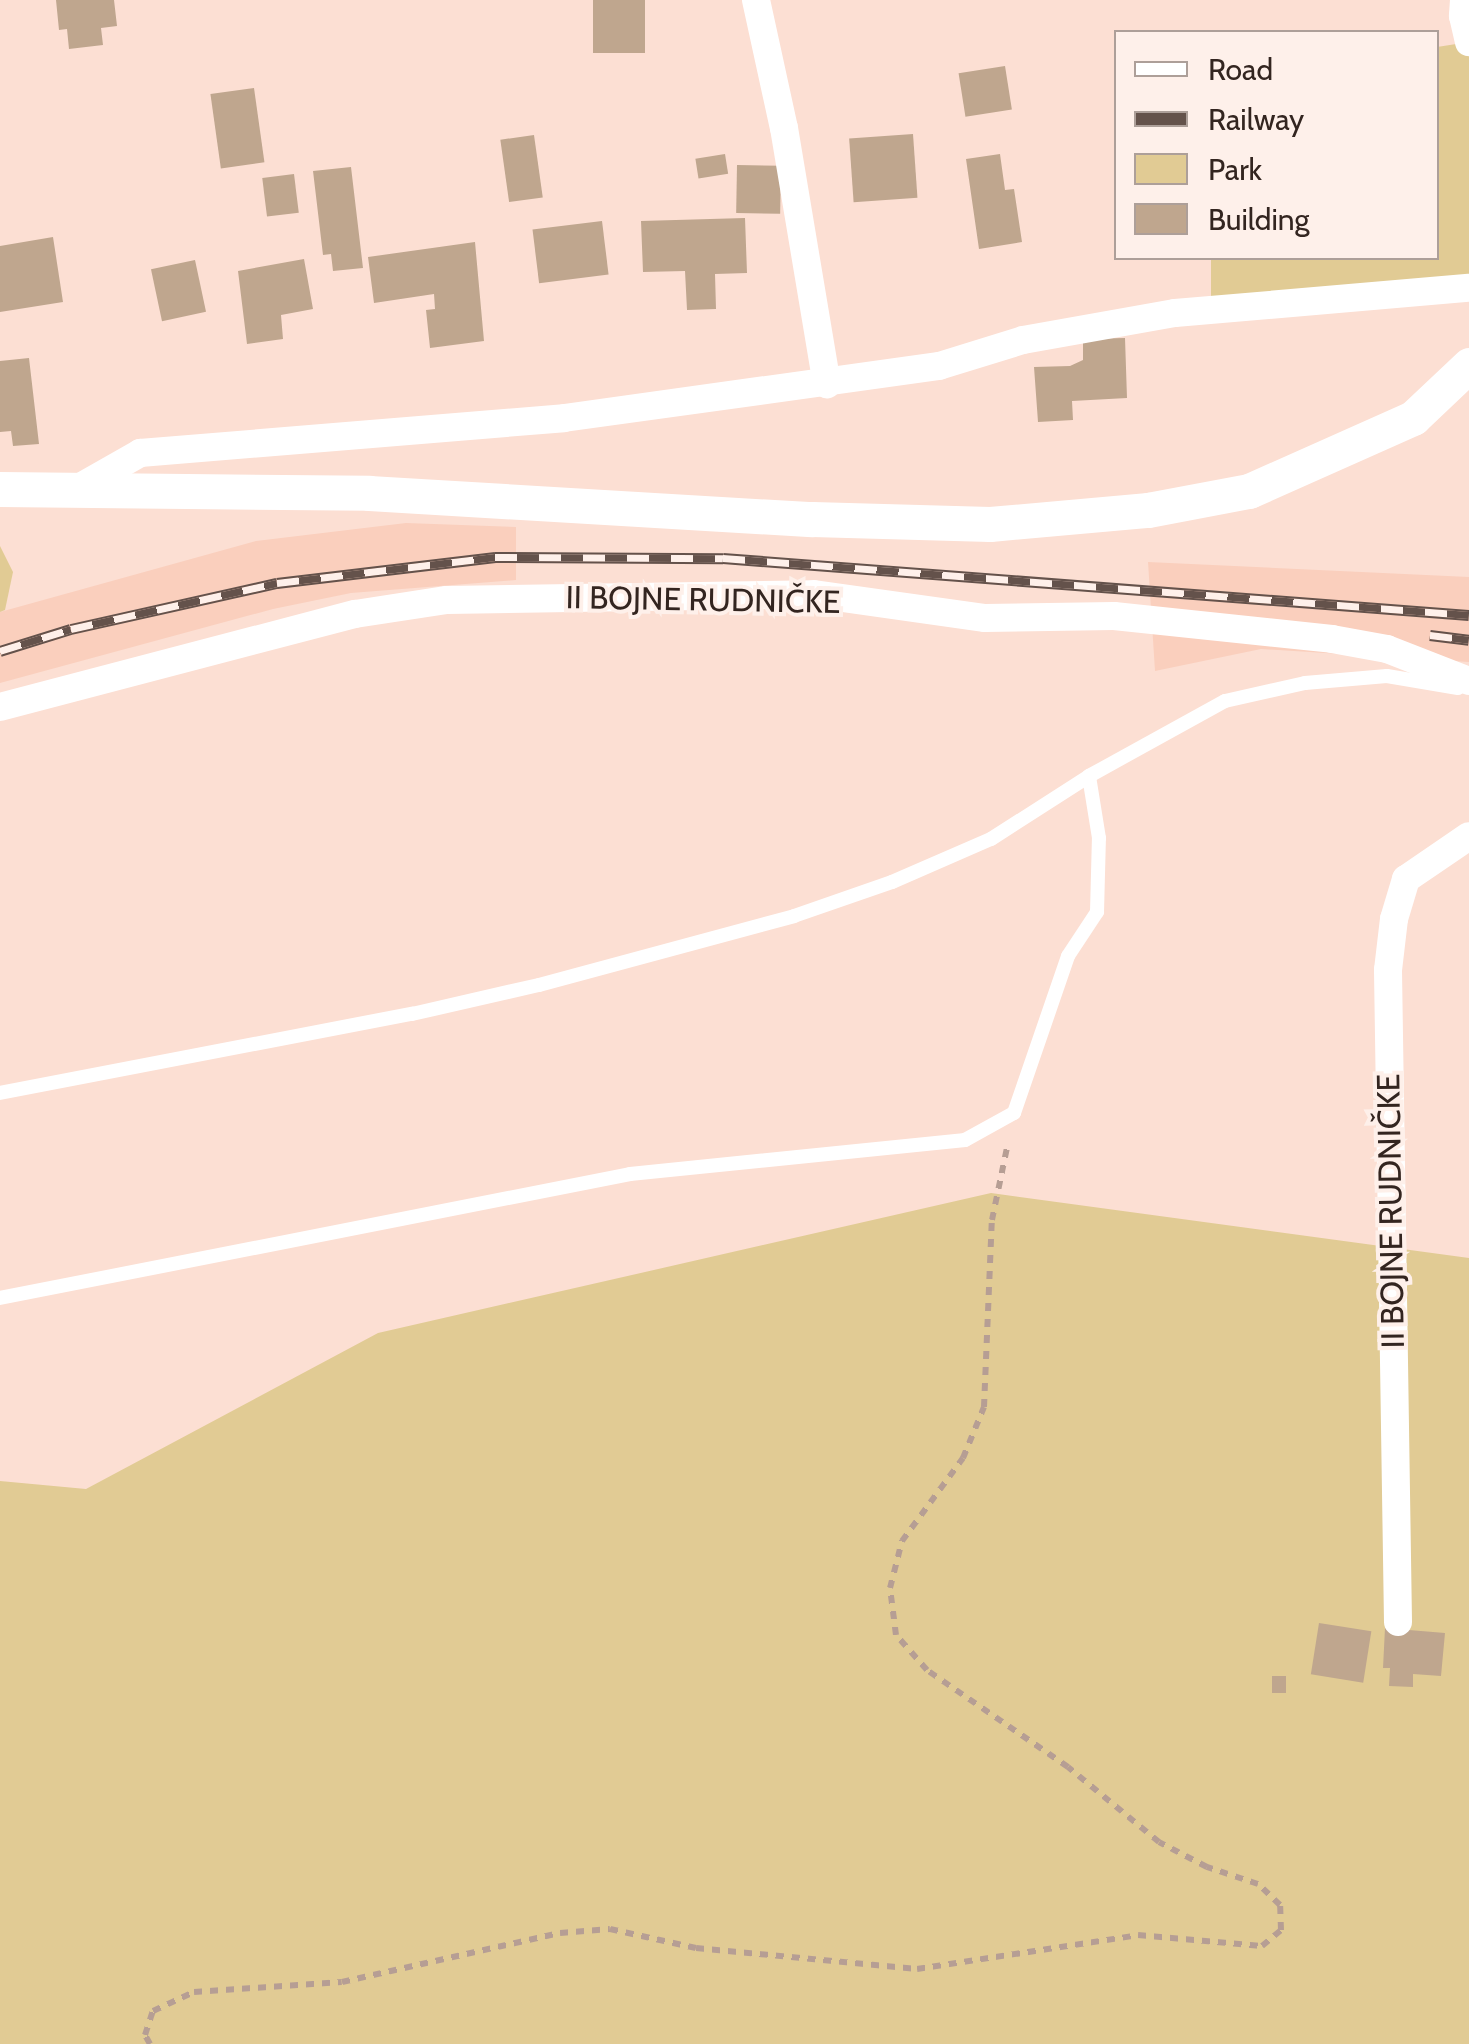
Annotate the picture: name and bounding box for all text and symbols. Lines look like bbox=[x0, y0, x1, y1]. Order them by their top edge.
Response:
legend bbox=[1114, 30, 1439, 260]
text: Road bbox=[1208, 51, 1273, 88]
text: Railway bbox=[1208, 101, 1304, 138]
text: Park bbox=[1208, 151, 1262, 188]
text: Building bbox=[1208, 201, 1310, 238]
street label: II BOJNE RUDNIČKE bbox=[565, 578, 841, 622]
street label: II BOJNE RUDNIČKE bbox=[1369, 1073, 1413, 1349]

